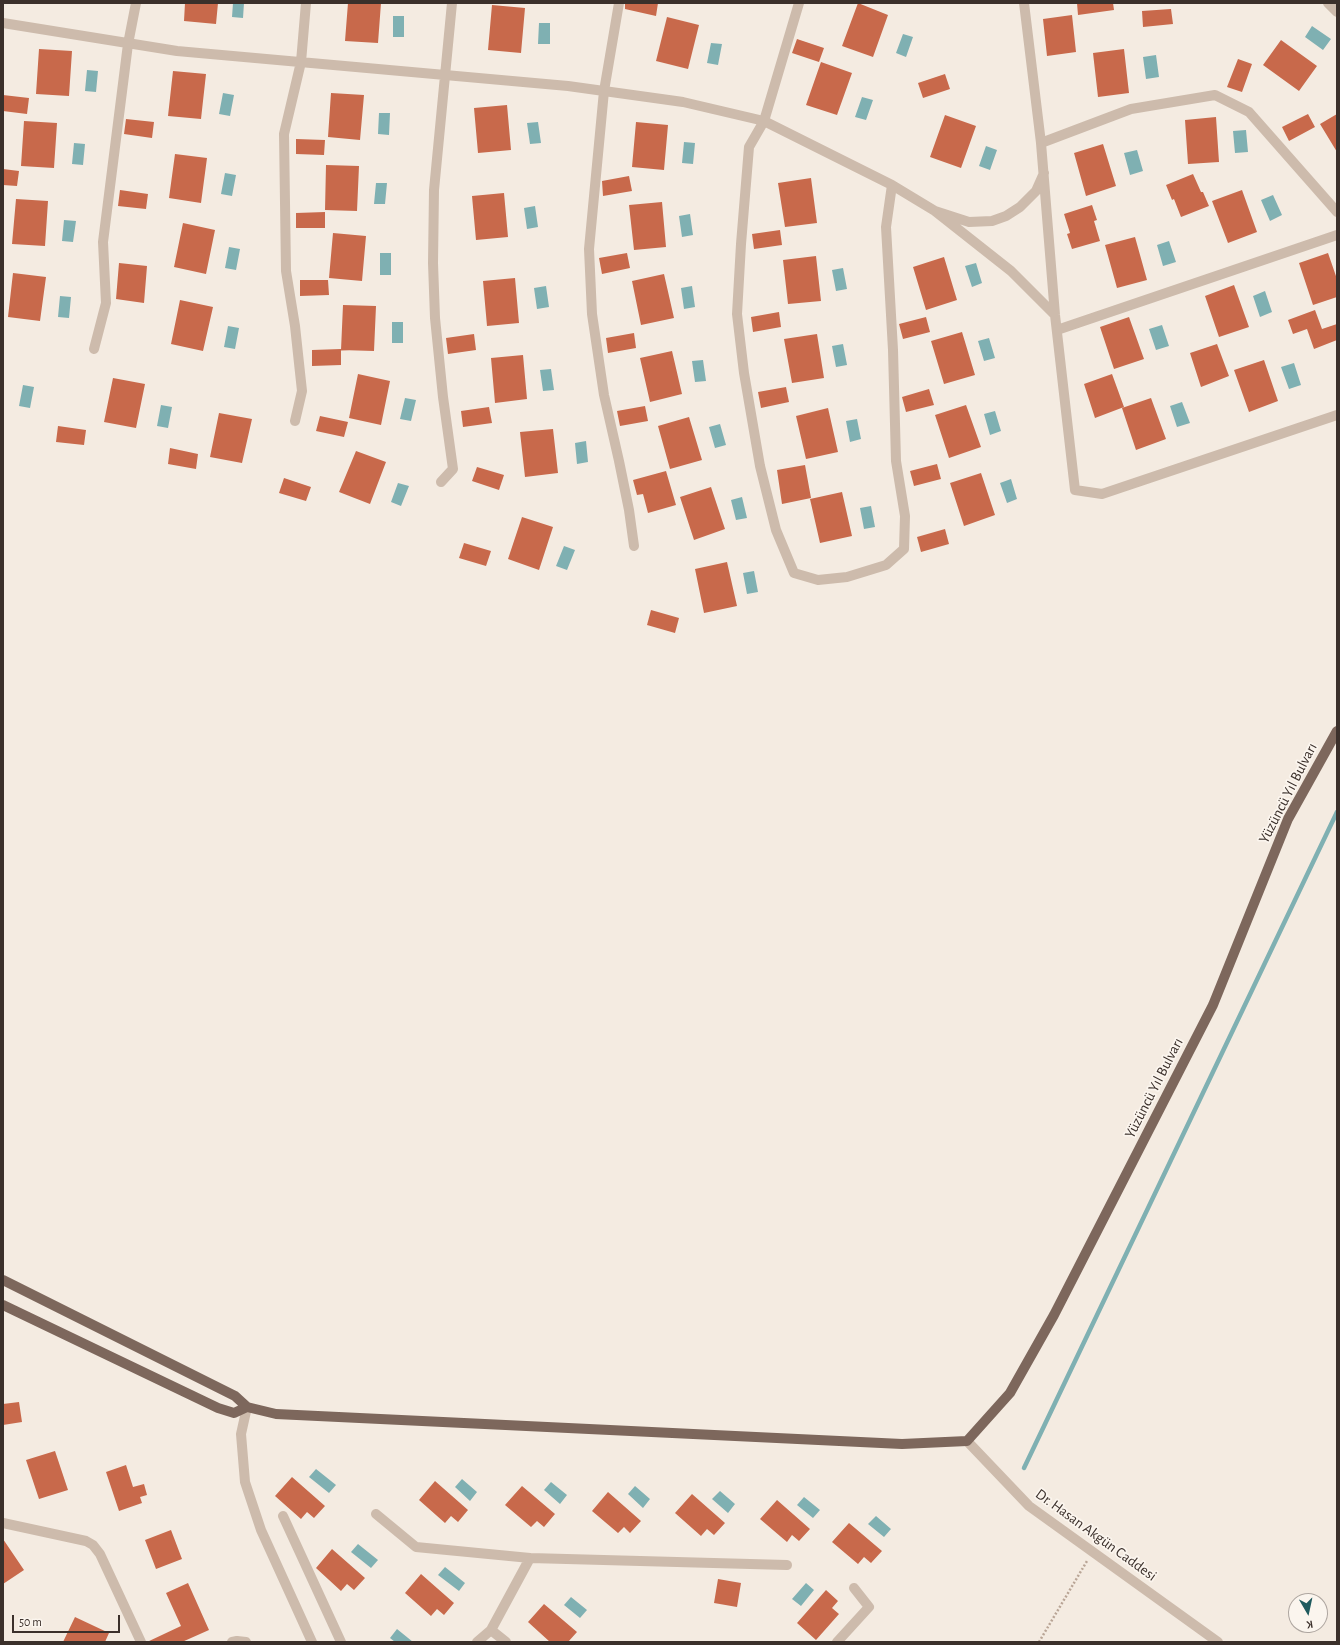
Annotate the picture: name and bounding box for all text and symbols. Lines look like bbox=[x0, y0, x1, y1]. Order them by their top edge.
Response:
street label: Yüzüncü Yıl Bulvarı bbox=[1255, 740, 1321, 846]
street label: Yüzüncü Yıl Bulvarı bbox=[1121, 1035, 1187, 1141]
street label: Dr. Hasan Akgün Caddesi bbox=[1032, 1485, 1160, 1585]
north arrow bbox=[1288, 1593, 1328, 1633]
scale bar bbox=[14, 1607, 122, 1633]
text: 50 m bbox=[19, 1616, 42, 1628]
text: K bbox=[1306, 1618, 1314, 1630]

